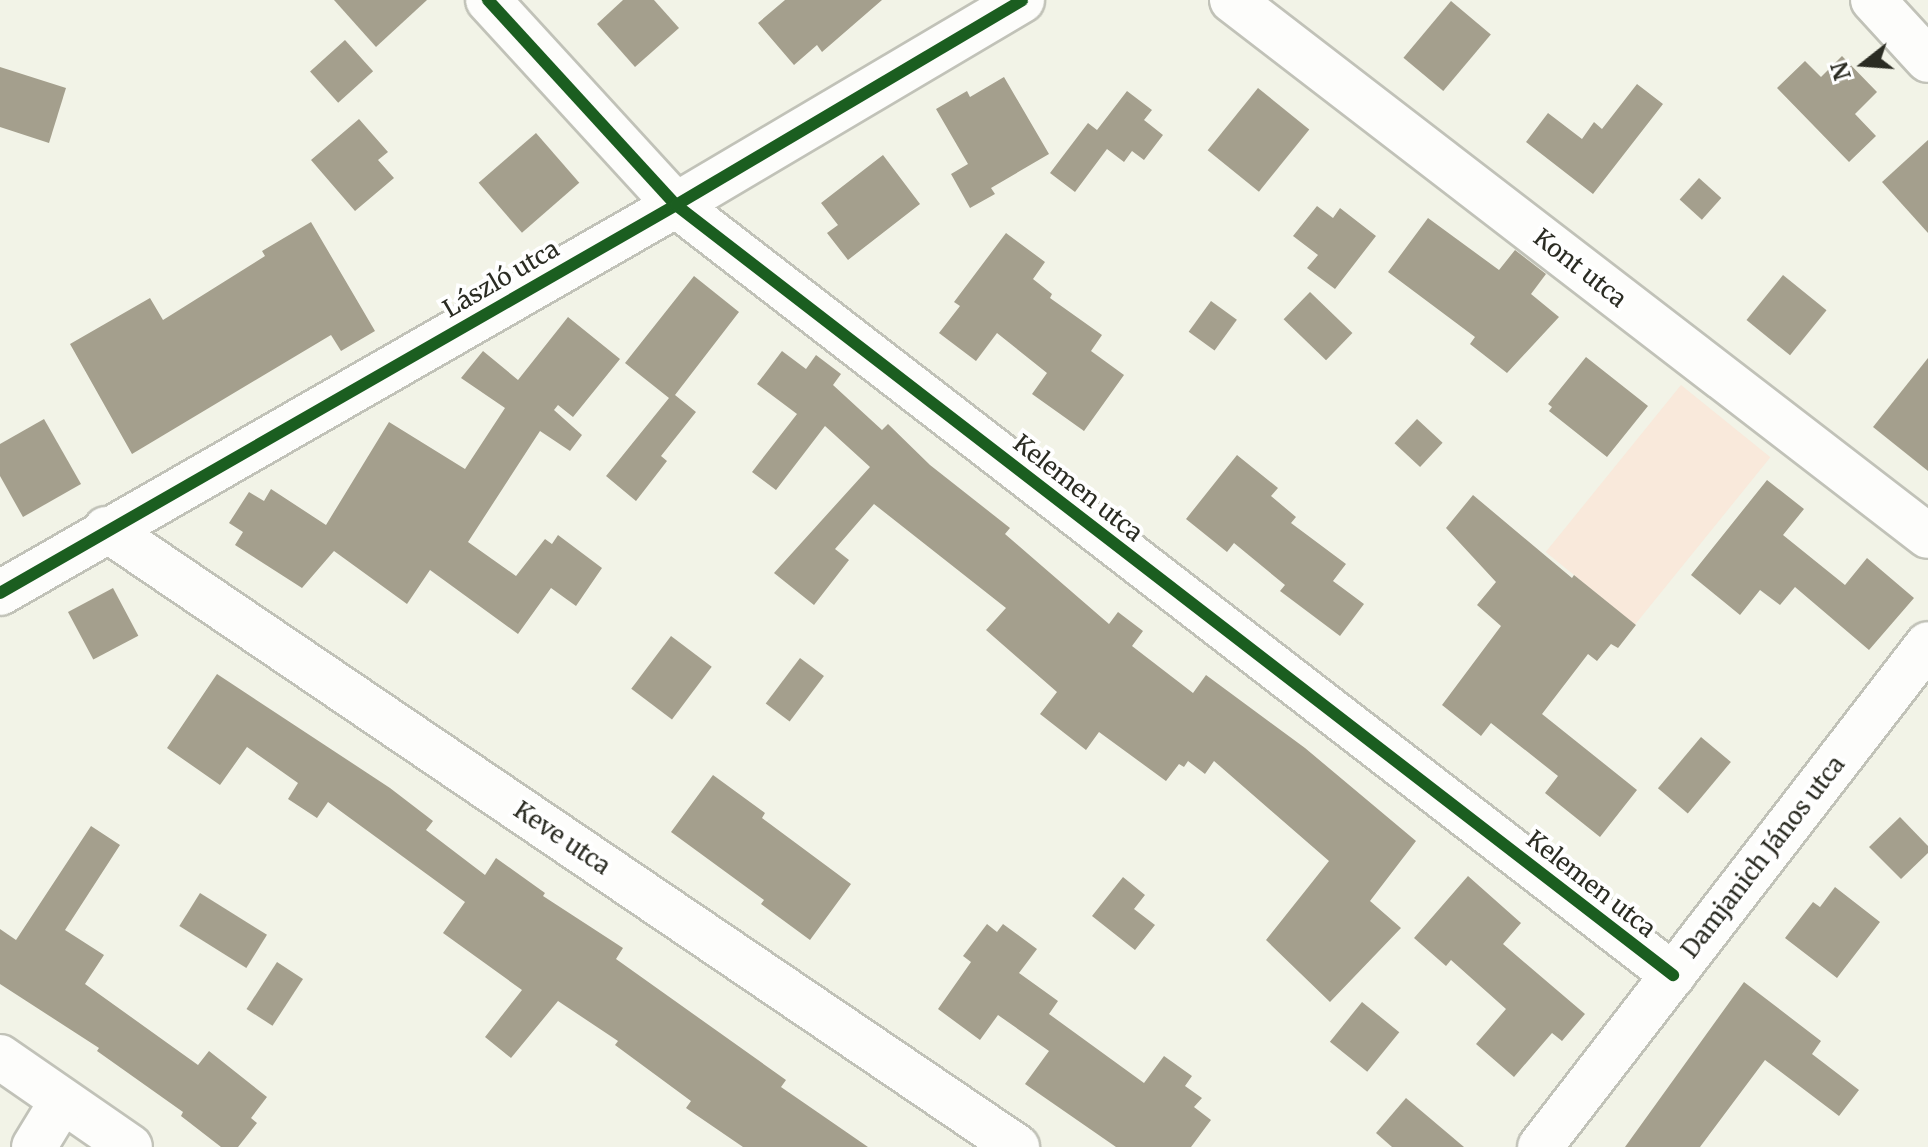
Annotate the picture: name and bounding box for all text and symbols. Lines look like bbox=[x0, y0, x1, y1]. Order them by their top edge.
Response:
north arrow bbox=[1824, 24, 1904, 104]
text: N bbox=[1825, 59, 1857, 83]
street label: Kont utca bbox=[1528, 223, 1632, 313]
street label: László utca bbox=[438, 234, 564, 324]
street label: Kelemen utca bbox=[1008, 429, 1148, 547]
street label: Damjanich János utca bbox=[1675, 750, 1851, 964]
street label: Keve utca bbox=[508, 795, 616, 881]
street label: Kelemen utca bbox=[1521, 825, 1661, 943]

